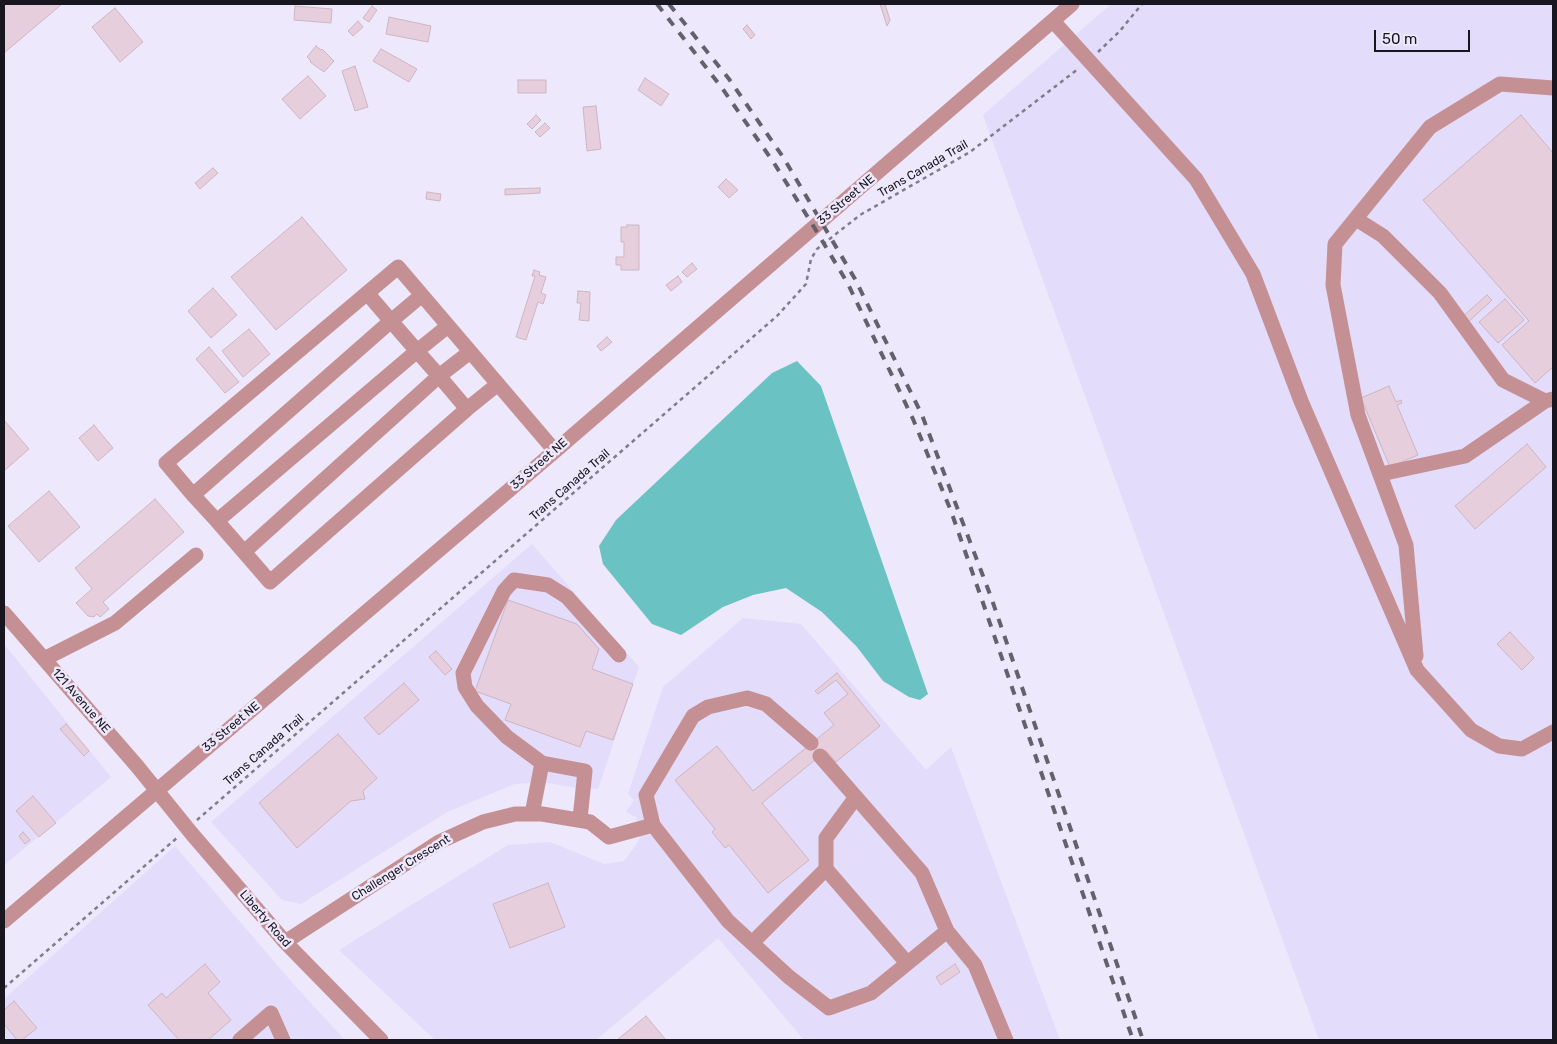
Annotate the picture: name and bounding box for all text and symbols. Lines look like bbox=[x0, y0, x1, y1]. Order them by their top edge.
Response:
scale bar bbox=[1377, 20, 1473, 52]
text: 50 m bbox=[1382, 30, 1417, 48]
street label: Trans Canada Trail bbox=[875, 137, 971, 201]
street label: 33 Street NE bbox=[814, 172, 878, 228]
street label: 33 Street NE bbox=[508, 435, 570, 493]
street label: Trans Canada Trail bbox=[527, 446, 613, 524]
street label: 121 Avenue NE bbox=[49, 666, 113, 736]
street label: 33 Street NE bbox=[199, 699, 263, 755]
street label: Trans Canada Trail bbox=[221, 711, 307, 789]
street label: Challenger Crescent bbox=[349, 832, 453, 904]
street label: Liberty Road bbox=[236, 888, 294, 950]

